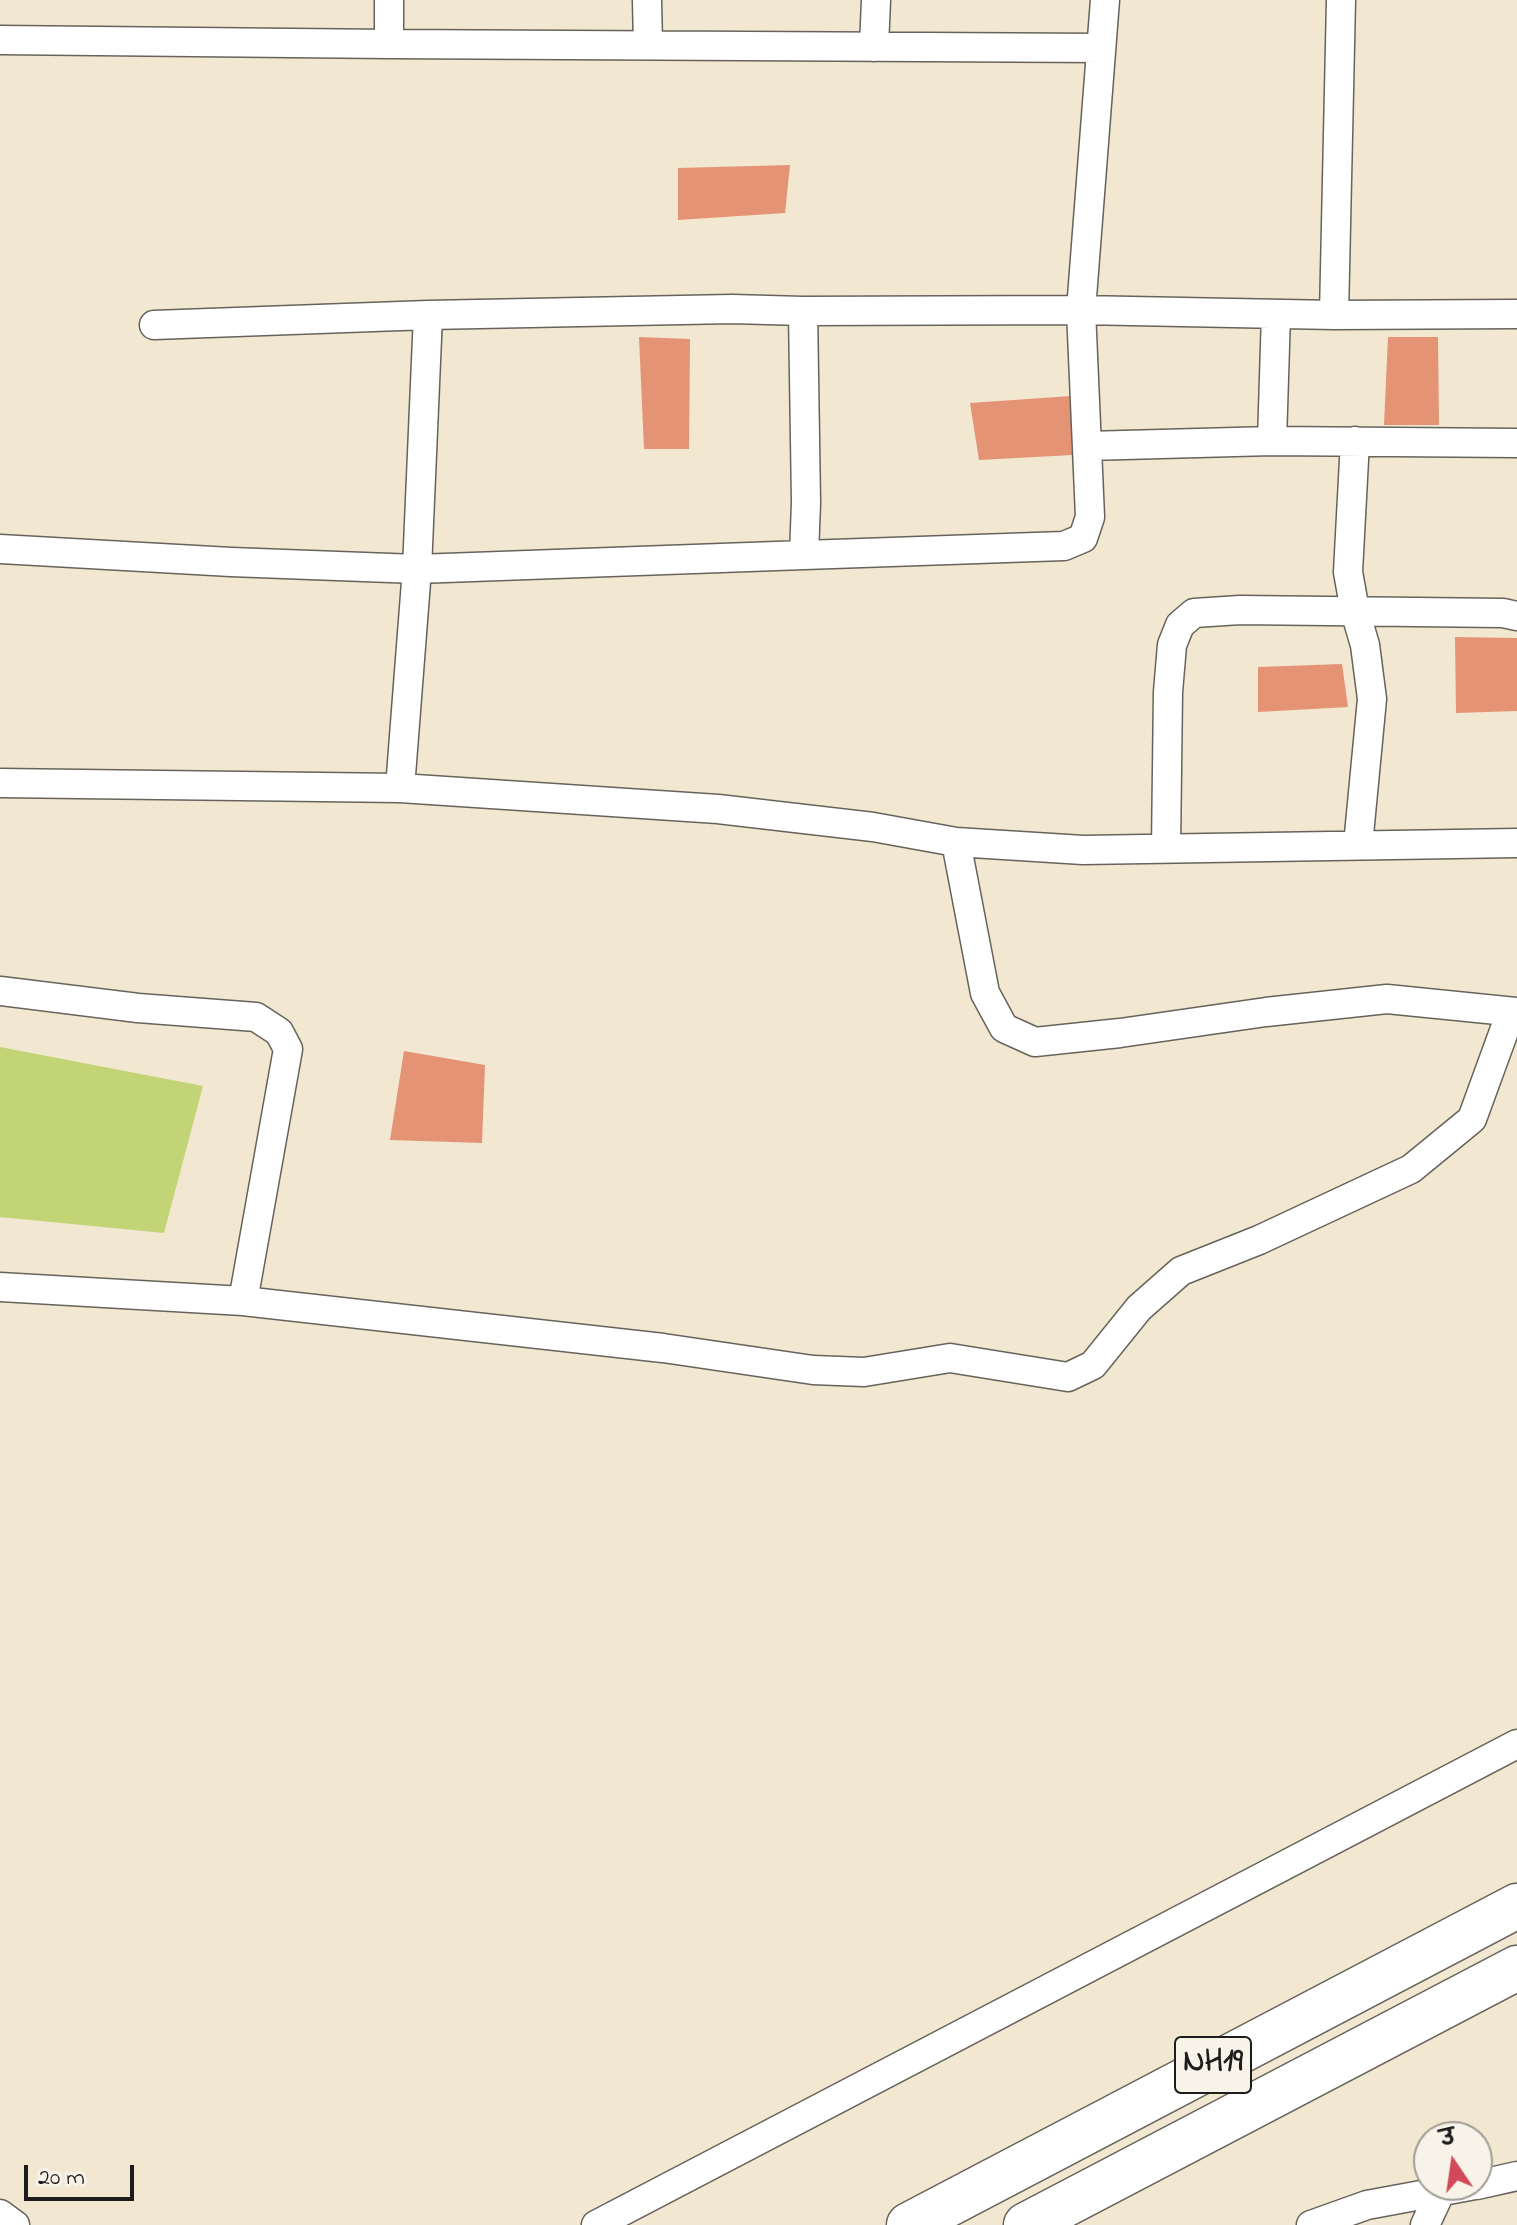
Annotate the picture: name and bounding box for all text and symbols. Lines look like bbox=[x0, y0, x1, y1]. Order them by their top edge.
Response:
road number: NH19 bbox=[1175, 2037, 1251, 2093]
north arrow bbox=[1413, 2121, 1493, 2201]
text: उ bbox=[1437, 2122, 1459, 2157]
scale bar bbox=[28, 2149, 138, 2199]
text: 20 m bbox=[38, 2161, 85, 2196]

